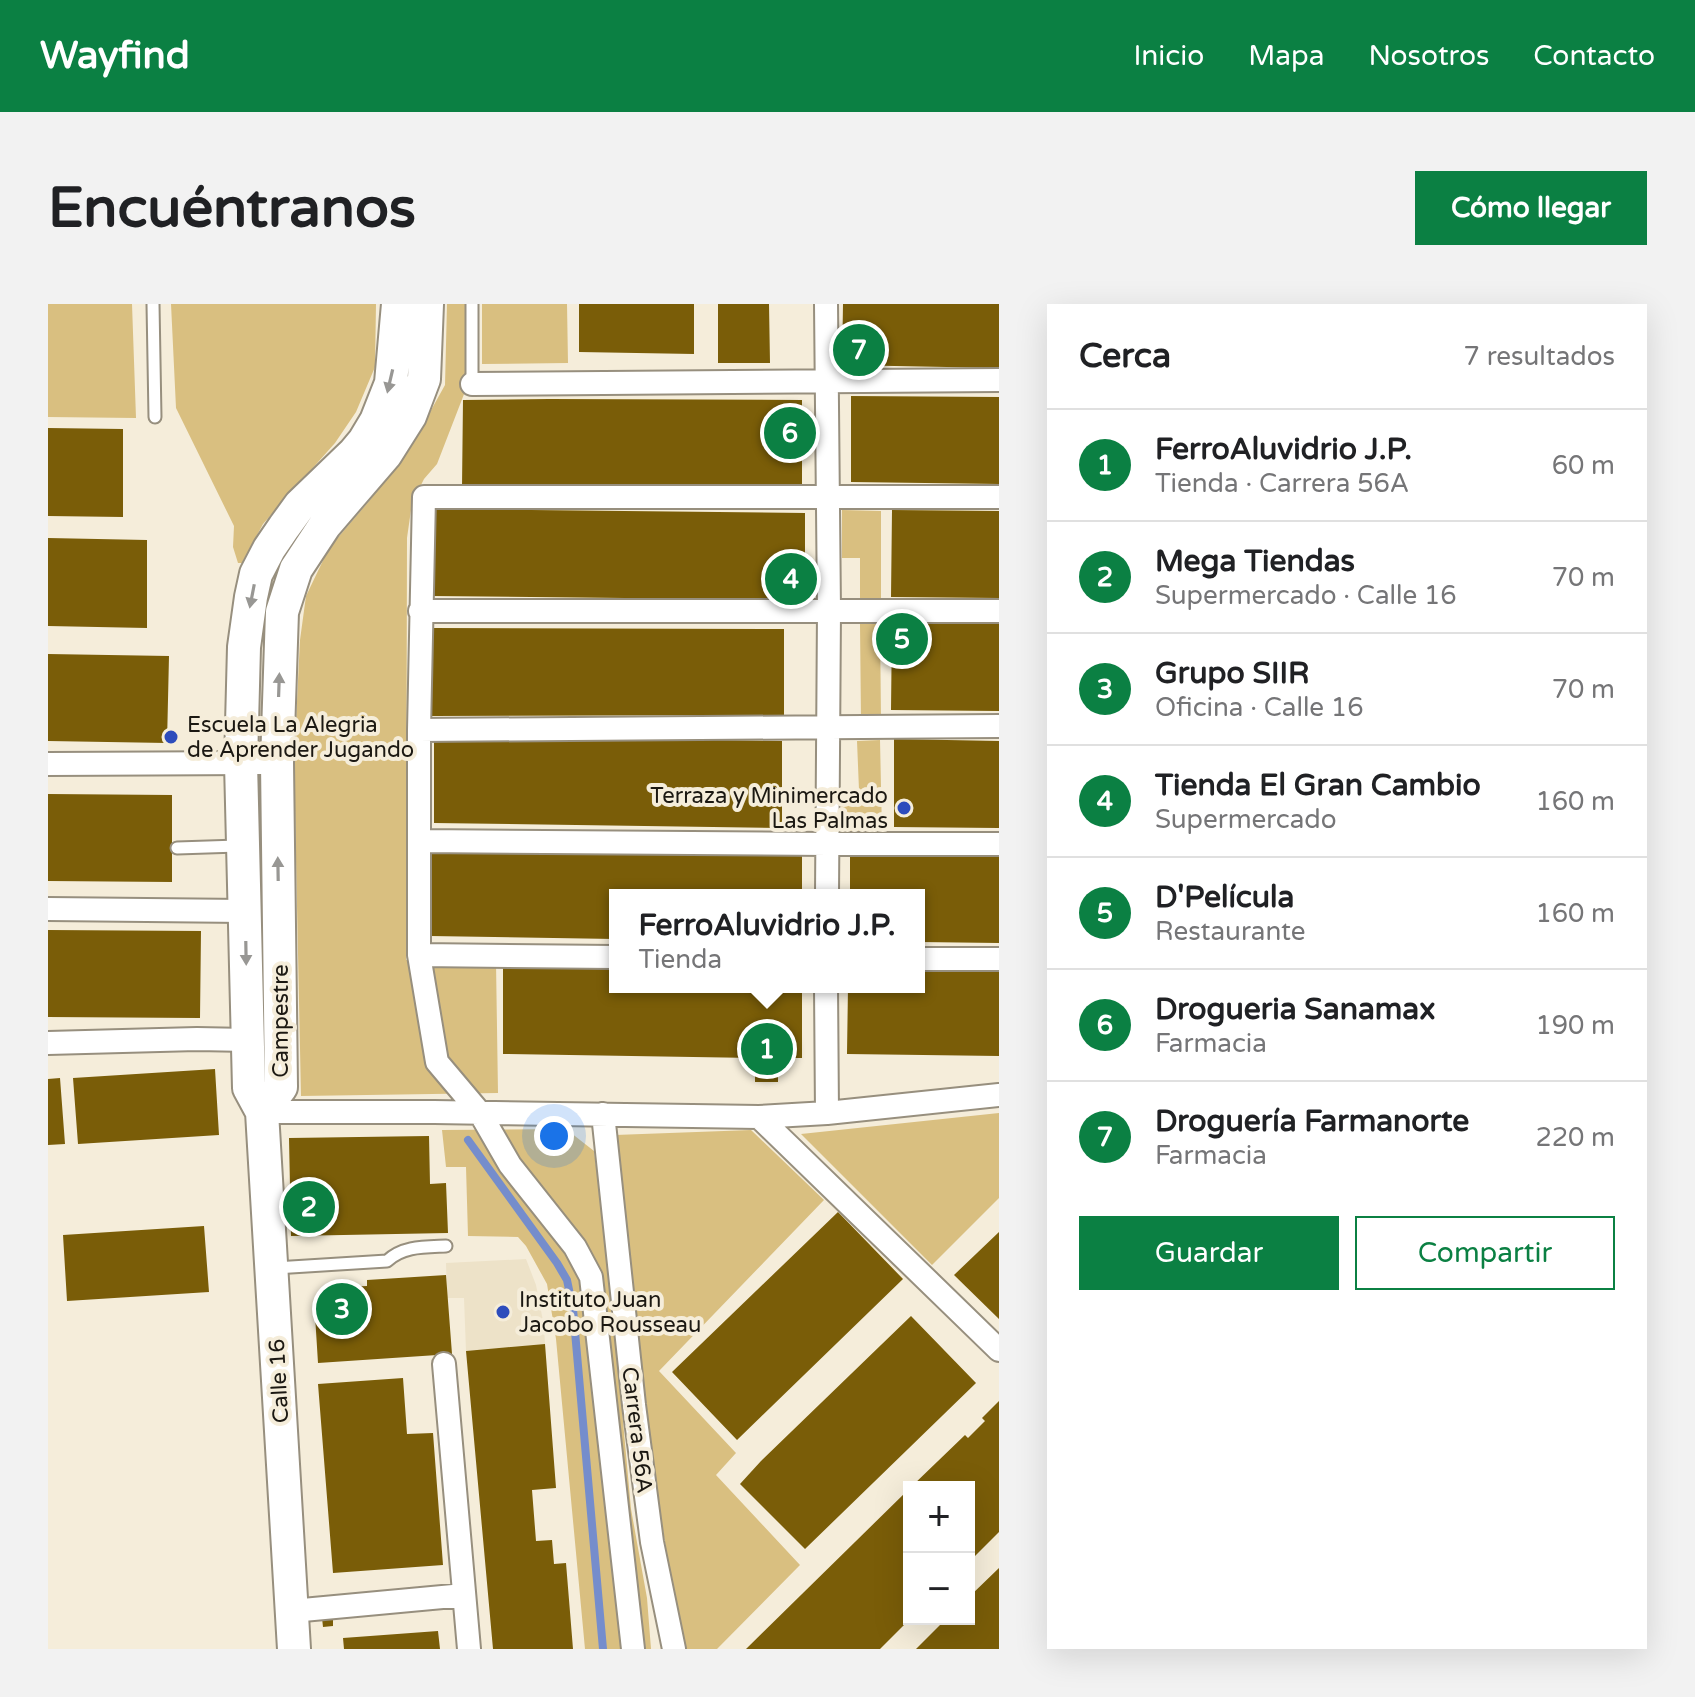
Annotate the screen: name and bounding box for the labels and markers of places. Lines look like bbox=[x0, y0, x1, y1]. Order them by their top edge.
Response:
pin: 7 bbox=[833, 320, 885, 380]
pin: 6 bbox=[764, 403, 816, 463]
pin: 4 bbox=[765, 549, 817, 609]
pin: 5 bbox=[876, 609, 928, 669]
place label: Escuela La Alegria de Aprender Jugando bbox=[187, 712, 414, 763]
marker: Escuela La Alegria de Aprender Jugando bbox=[162, 728, 180, 746]
place label: Terraza y Minimercado Las Palmas bbox=[650, 783, 888, 834]
marker: Terraza y Minimercado Las Palmas bbox=[895, 799, 913, 817]
pin: 1 bbox=[741, 1019, 793, 1079]
pin: 2 bbox=[283, 1177, 335, 1237]
pin: 3 bbox=[316, 1279, 368, 1339]
place label: Instituto Juan Jacobo Rousseau bbox=[519, 1287, 701, 1338]
marker: Instituto Juan Jacobo Rousseau bbox=[494, 1303, 512, 1321]

